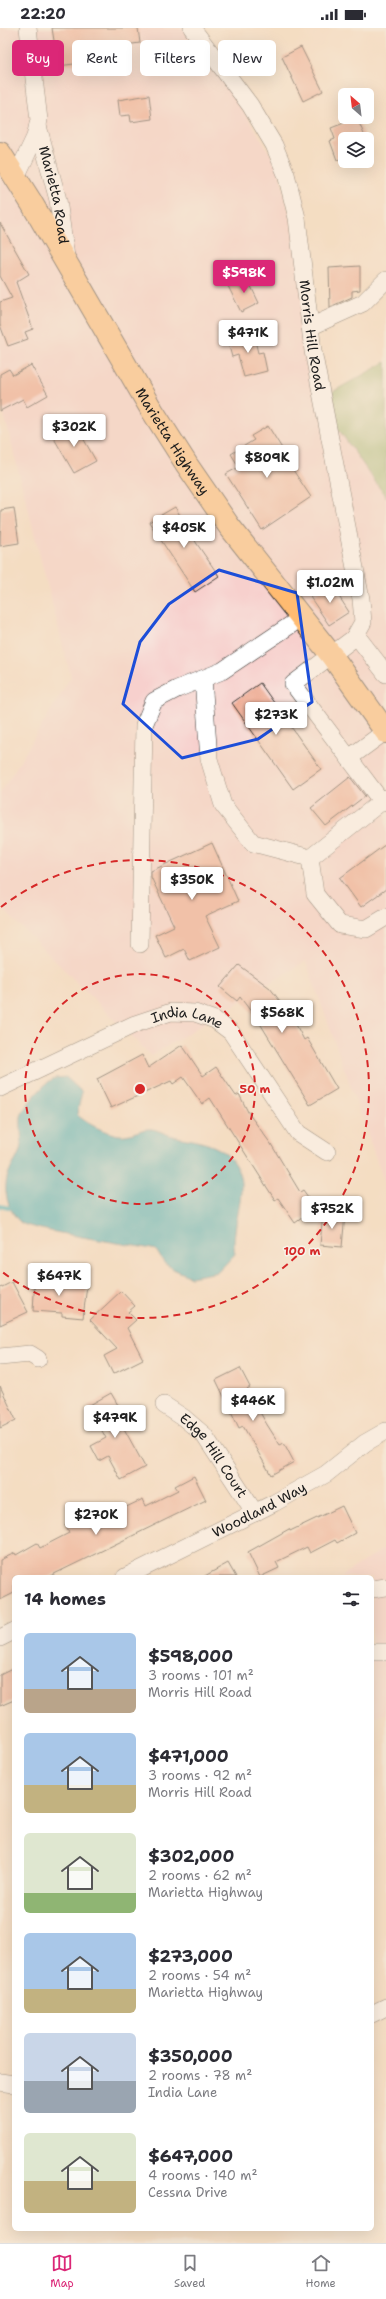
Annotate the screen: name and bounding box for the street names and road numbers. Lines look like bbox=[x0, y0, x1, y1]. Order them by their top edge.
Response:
street label: Marietta Road bbox=[35, 144, 73, 245]
street label: Morris Hill Road bbox=[296, 279, 329, 392]
street label: Marietta Highway bbox=[132, 384, 214, 498]
street label: India Lane bbox=[149, 1002, 227, 1033]
street label: Edge Hill Court bbox=[176, 1409, 252, 1501]
street label: Woodland Way bbox=[209, 1478, 309, 1541]

